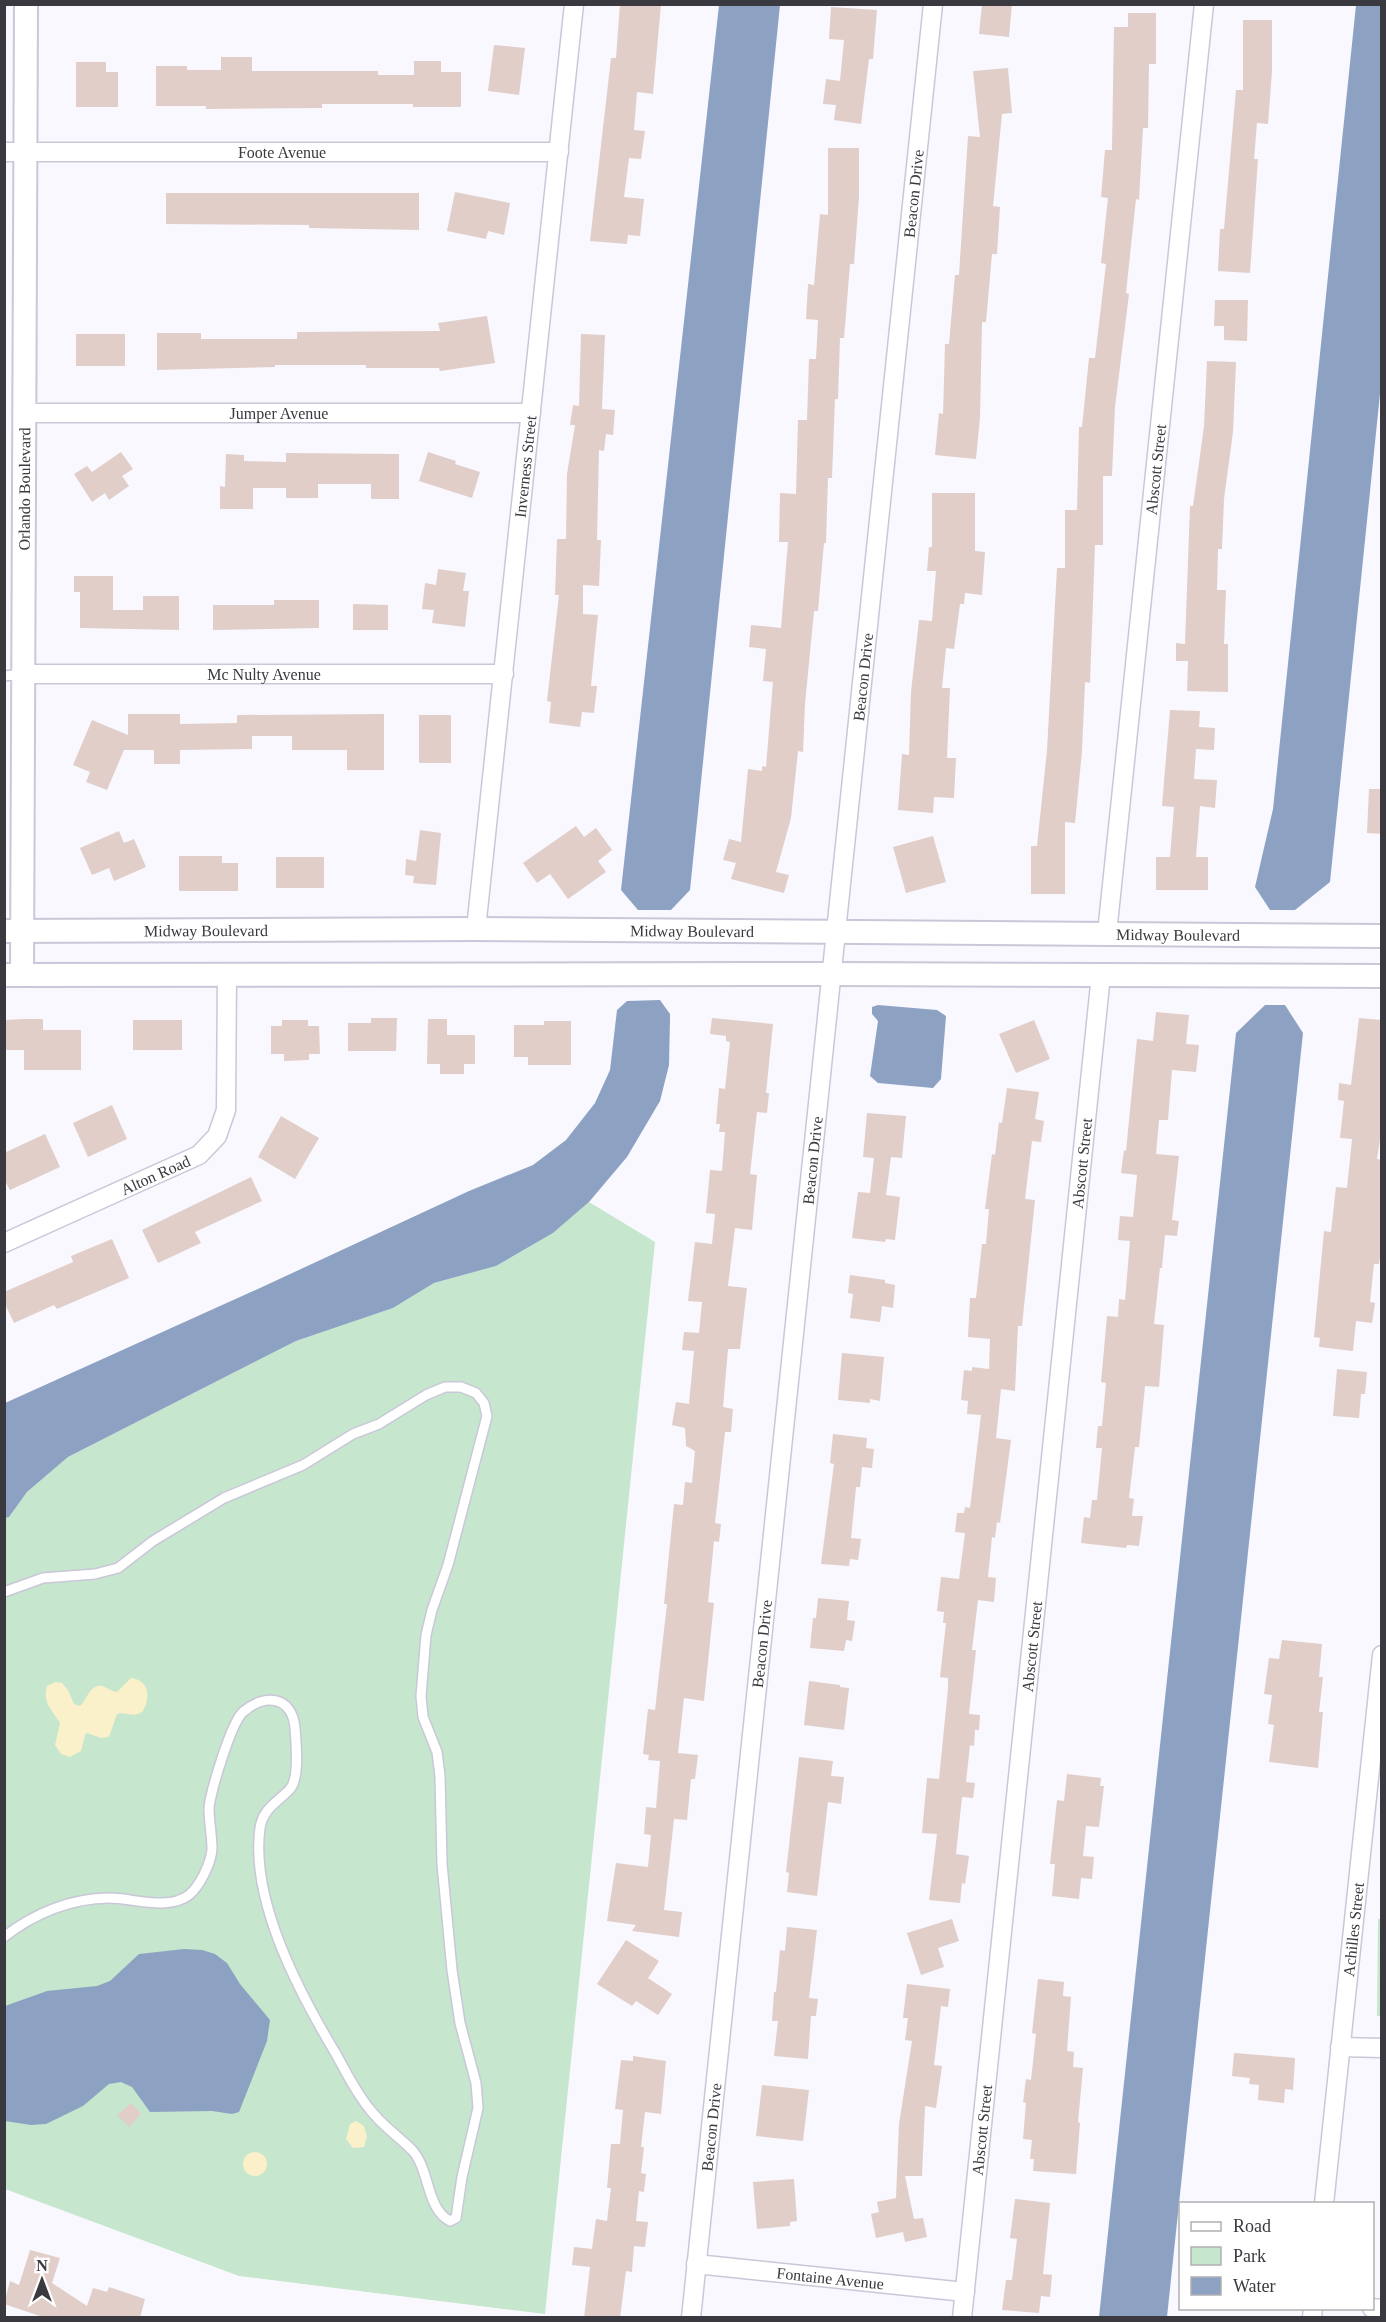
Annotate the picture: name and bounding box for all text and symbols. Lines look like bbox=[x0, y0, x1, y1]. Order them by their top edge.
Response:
street label: Foote Avenue bbox=[238, 144, 326, 161]
street label: Beacon Drive bbox=[900, 149, 926, 238]
street label: Jumper Avenue bbox=[230, 405, 328, 423]
street label: Inverness Street bbox=[511, 414, 539, 519]
street label: Abscott Street bbox=[1142, 423, 1169, 516]
street label: Orlando Boulevard bbox=[15, 427, 33, 551]
street label: Beacon Drive bbox=[850, 632, 876, 722]
street label: Mc Nulty Avenue bbox=[207, 666, 321, 684]
street label: Midway Boulevard bbox=[144, 921, 268, 940]
street label: Midway Boulevard bbox=[630, 922, 754, 940]
street label: Midway Boulevard bbox=[1116, 925, 1240, 944]
street label: Beacon Drive bbox=[799, 1115, 825, 1205]
street label: Abscott Street bbox=[1068, 1116, 1095, 1209]
street label: Alton Road bbox=[118, 1152, 193, 1198]
street label: Beacon Drive bbox=[748, 1599, 775, 1689]
street label: Abscott Street bbox=[1018, 1600, 1045, 1693]
street label: Achilles Street bbox=[1340, 1881, 1366, 1978]
street label: Beacon Drive bbox=[698, 2082, 724, 2172]
street label: Abscott Street bbox=[968, 2083, 995, 2176]
legend bbox=[1179, 2202, 1374, 2310]
text: Road bbox=[1233, 2216, 1271, 2236]
text: Park bbox=[1233, 2246, 1266, 2266]
north arrow bbox=[12, 2250, 72, 2310]
text: N bbox=[36, 2257, 48, 2274]
street label: Fontaine Avenue bbox=[776, 2264, 885, 2292]
text: Water bbox=[1233, 2276, 1276, 2296]

